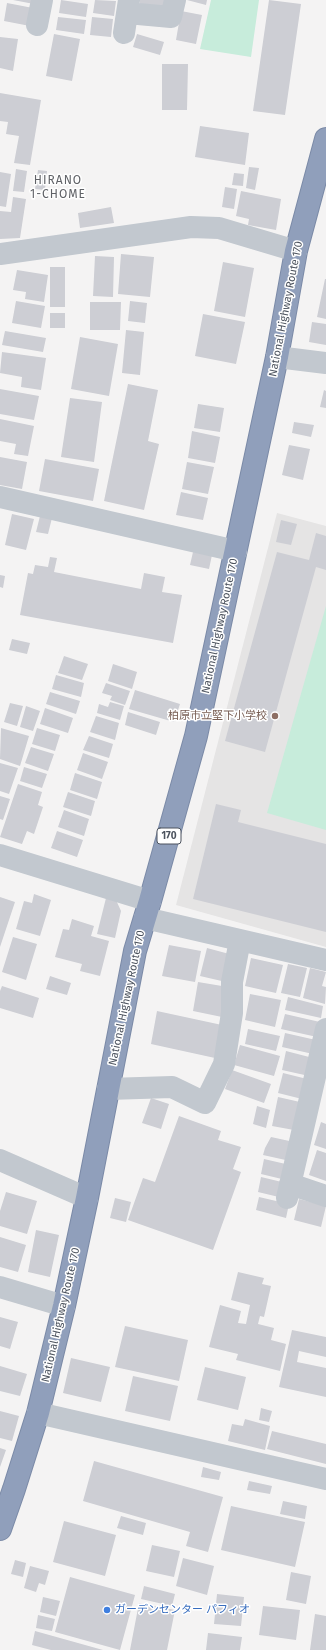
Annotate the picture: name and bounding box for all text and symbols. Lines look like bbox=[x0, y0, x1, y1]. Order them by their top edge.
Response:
district label: HIRANO 1-CHOME bbox=[30, 174, 86, 202]
street label: National Highway Route 170 bbox=[266, 240, 306, 378]
street label: National Highway Route 170 bbox=[199, 557, 241, 695]
place label: 柏原市立堅下小学校 bbox=[168, 709, 267, 723]
marker: 柏原市立堅下小学校 bbox=[270, 711, 280, 721]
road number: 170 bbox=[157, 828, 181, 844]
street label: National Highway Route 170 bbox=[106, 929, 148, 1067]
street label: National Highway Route 170 bbox=[39, 1246, 83, 1384]
place label: ガーデンセンター パフィオ bbox=[115, 1603, 250, 1617]
marker: ガーデンセンター パフィオ bbox=[102, 1605, 112, 1615]

